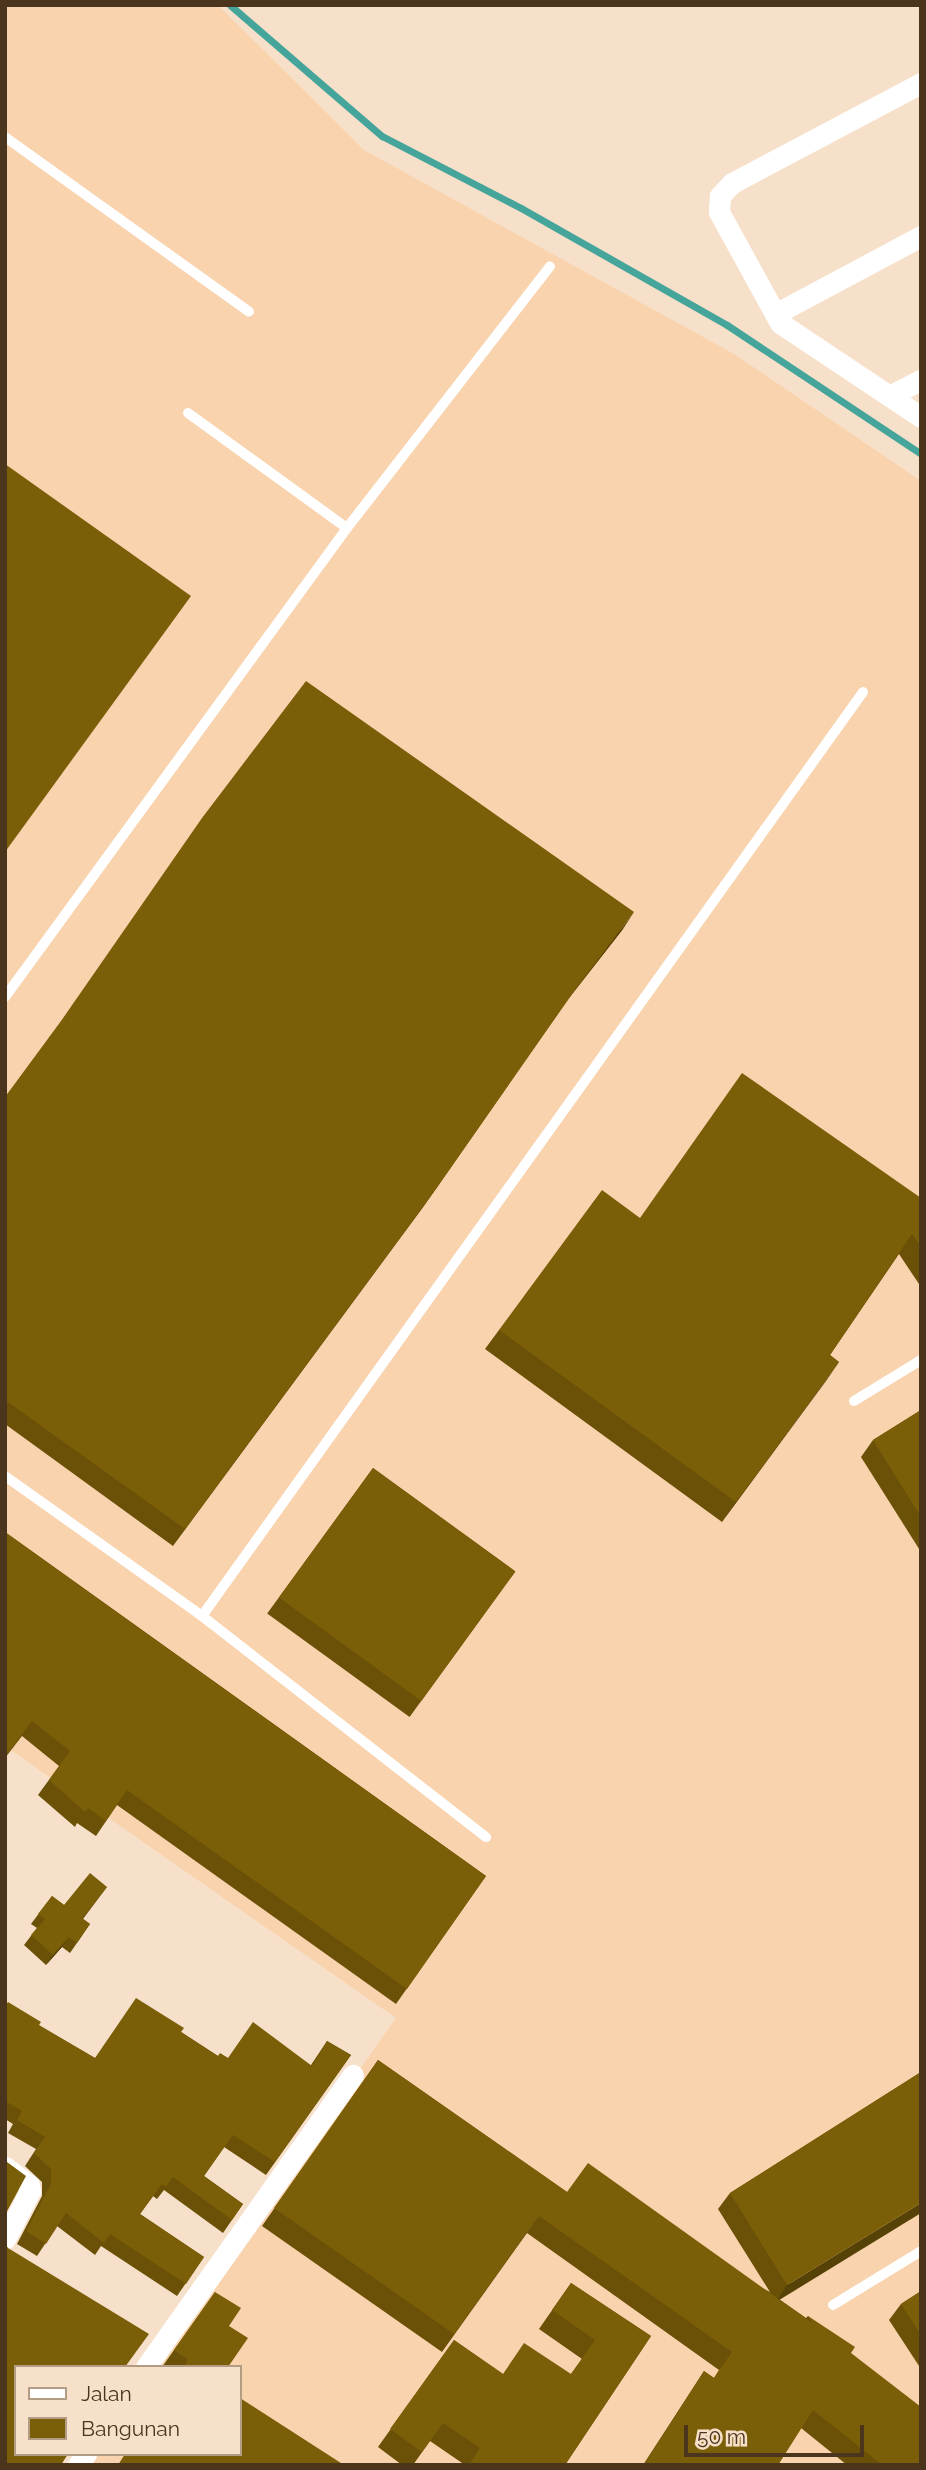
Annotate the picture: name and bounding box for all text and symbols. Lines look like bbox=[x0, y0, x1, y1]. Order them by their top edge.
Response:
legend bbox=[14, 2365, 242, 2456]
text: Jalan bbox=[81, 2381, 132, 2406]
scale bar bbox=[688, 2410, 868, 2454]
text: Bangunan bbox=[81, 2416, 180, 2441]
text: 50 m bbox=[697, 2424, 746, 2449]

